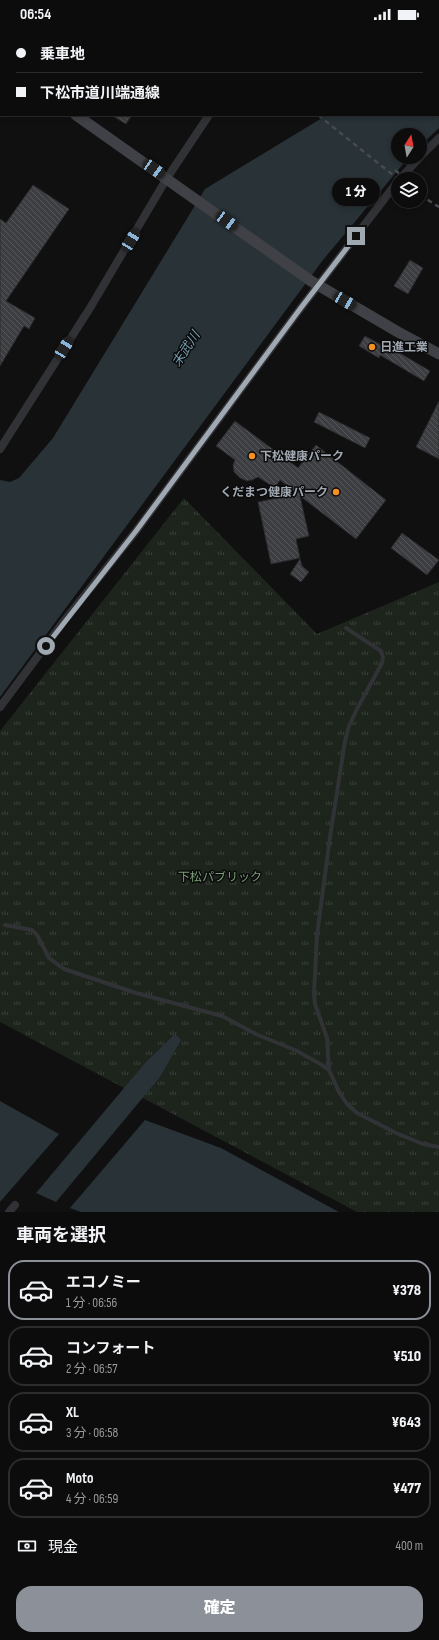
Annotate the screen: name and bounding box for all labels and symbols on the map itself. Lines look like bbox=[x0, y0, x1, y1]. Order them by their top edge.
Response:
north arrow bbox=[391, 128, 427, 164]
car bbox=[141, 157, 167, 181]
callout: 1 分 bbox=[332, 178, 380, 206]
car bbox=[214, 209, 240, 233]
car bbox=[120, 227, 142, 253]
route end bbox=[347, 227, 365, 245]
car bbox=[332, 290, 358, 312]
water label: 末武川 bbox=[169, 327, 204, 370]
car bbox=[53, 335, 75, 361]
place label: 日進工業 bbox=[380, 340, 428, 355]
marker: 日進工業 bbox=[367, 342, 377, 352]
place label: 下松健康パーク bbox=[260, 449, 344, 464]
marker: 下松健康パーク bbox=[247, 451, 257, 461]
place label: くだまつ健康パーク bbox=[220, 485, 328, 500]
marker: くだまつ健康パーク bbox=[331, 487, 341, 497]
route start bbox=[37, 637, 55, 655]
park label: 下松パブリック bbox=[178, 870, 262, 885]

